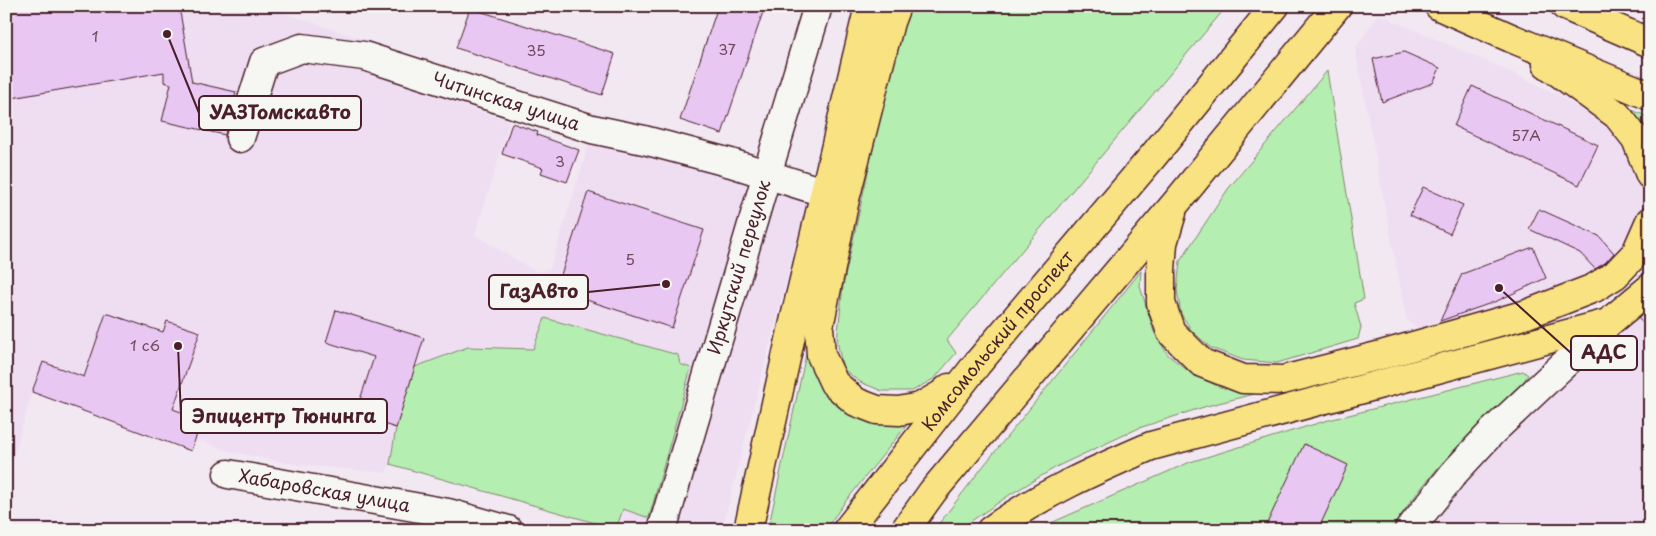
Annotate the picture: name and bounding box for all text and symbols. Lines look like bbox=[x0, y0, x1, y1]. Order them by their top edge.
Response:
house number: 1 bbox=[92, 24, 98, 47]
house number: 37 bbox=[718, 37, 736, 60]
house number: 35 bbox=[526, 38, 546, 61]
street label: Читинская улица bbox=[429, 64, 584, 137]
callout: УАЗТомскавто bbox=[199, 96, 361, 130]
text: УАЗТомскавто bbox=[209, 97, 351, 125]
house number: 57А bbox=[1511, 123, 1541, 146]
house number: 3 bbox=[555, 149, 565, 172]
street label: Иркутский переулок bbox=[700, 176, 777, 357]
street label: Комсомольский проспект bbox=[914, 244, 1080, 436]
house number: 5 bbox=[625, 247, 635, 270]
callout: ГазАвто bbox=[489, 275, 588, 309]
text: ГазАвто bbox=[500, 276, 578, 304]
house number: 1 с6 bbox=[130, 333, 160, 356]
callout: АДС bbox=[1571, 336, 1637, 370]
text: АДС bbox=[1581, 337, 1627, 365]
callout: Эпицентр Тюнинга bbox=[181, 399, 387, 433]
text: Эпицентр Тюнинга bbox=[192, 401, 376, 429]
street label: Хабаровская улица bbox=[237, 461, 413, 518]

